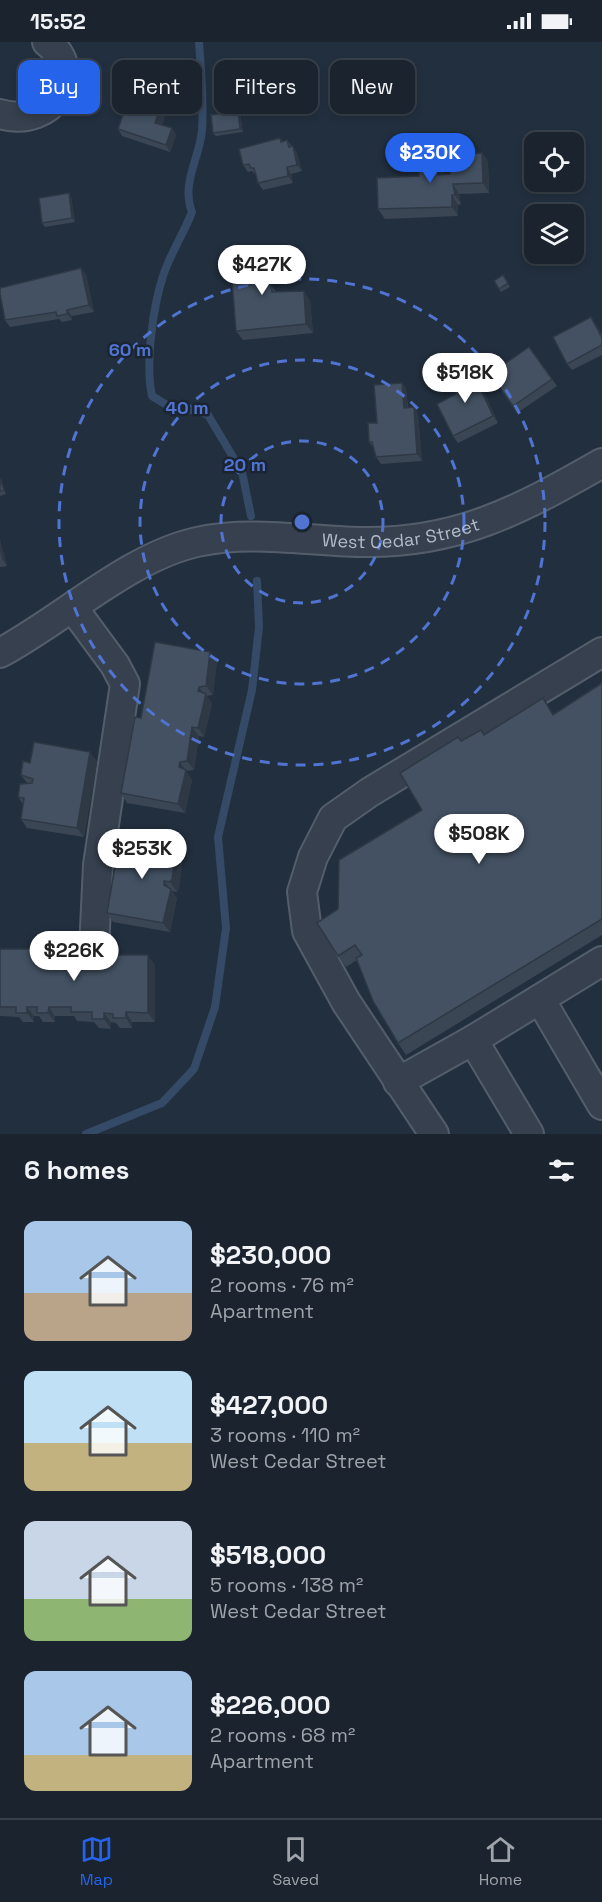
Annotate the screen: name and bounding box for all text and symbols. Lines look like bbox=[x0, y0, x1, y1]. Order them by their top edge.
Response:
text: 15:52 bbox=[30, 7, 86, 35]
chip: Buy bbox=[18, 60, 100, 114]
chip: Rent bbox=[112, 60, 202, 114]
chip: Filters bbox=[214, 60, 318, 114]
chip: New bbox=[330, 60, 415, 114]
map controls bbox=[524, 132, 584, 264]
button: locate bbox=[524, 132, 584, 192]
pin: $230K bbox=[388, 133, 472, 184]
text: $230K bbox=[399, 139, 461, 165]
button: layers bbox=[524, 204, 584, 264]
pin: $427K bbox=[220, 245, 304, 296]
text: $427K bbox=[232, 251, 292, 277]
text: 60 m bbox=[109, 338, 151, 361]
pin: $518K bbox=[423, 353, 507, 404]
text: $518K bbox=[436, 359, 494, 385]
text: 40 m bbox=[165, 396, 209, 419]
text: 20 m bbox=[224, 453, 266, 476]
centre of rings bbox=[292, 512, 312, 532]
street label: West Cedar Street bbox=[321, 512, 482, 553]
pin: $508K bbox=[437, 814, 521, 865]
text: $508K bbox=[448, 820, 510, 846]
pin: $253K bbox=[100, 829, 184, 880]
text: $253K bbox=[112, 835, 172, 861]
pin: $226K bbox=[32, 931, 116, 982]
text: $226K bbox=[44, 937, 104, 963]
text: 6 homes bbox=[24, 1153, 129, 1187]
icon: filters bbox=[545, 1154, 578, 1187]
text: $230,000 bbox=[210, 1238, 331, 1272]
icon: home bbox=[72, 1245, 144, 1317]
text: 2 rooms · 76 m² bbox=[210, 1272, 354, 1298]
text: Apartment bbox=[210, 1298, 314, 1324]
text: $427,000 bbox=[210, 1388, 328, 1422]
icon: home bbox=[72, 1395, 144, 1467]
text: 3 rooms · 110 m² bbox=[210, 1422, 360, 1448]
text: West Cedar Street bbox=[210, 1448, 387, 1474]
text: $518,000 bbox=[210, 1538, 326, 1572]
icon: home bbox=[72, 1545, 144, 1617]
text: 5 rooms · 138 m² bbox=[210, 1572, 363, 1598]
text: West Cedar Street bbox=[210, 1598, 387, 1624]
text: $226,000 bbox=[210, 1688, 331, 1722]
icon: home bbox=[72, 1695, 144, 1767]
text: 2 rooms · 68 m² bbox=[210, 1722, 355, 1748]
text: Apartment bbox=[210, 1748, 314, 1774]
tab: Map bbox=[80, 1833, 113, 1890]
tab: Saved bbox=[273, 1833, 319, 1890]
tab: Home bbox=[479, 1833, 522, 1890]

